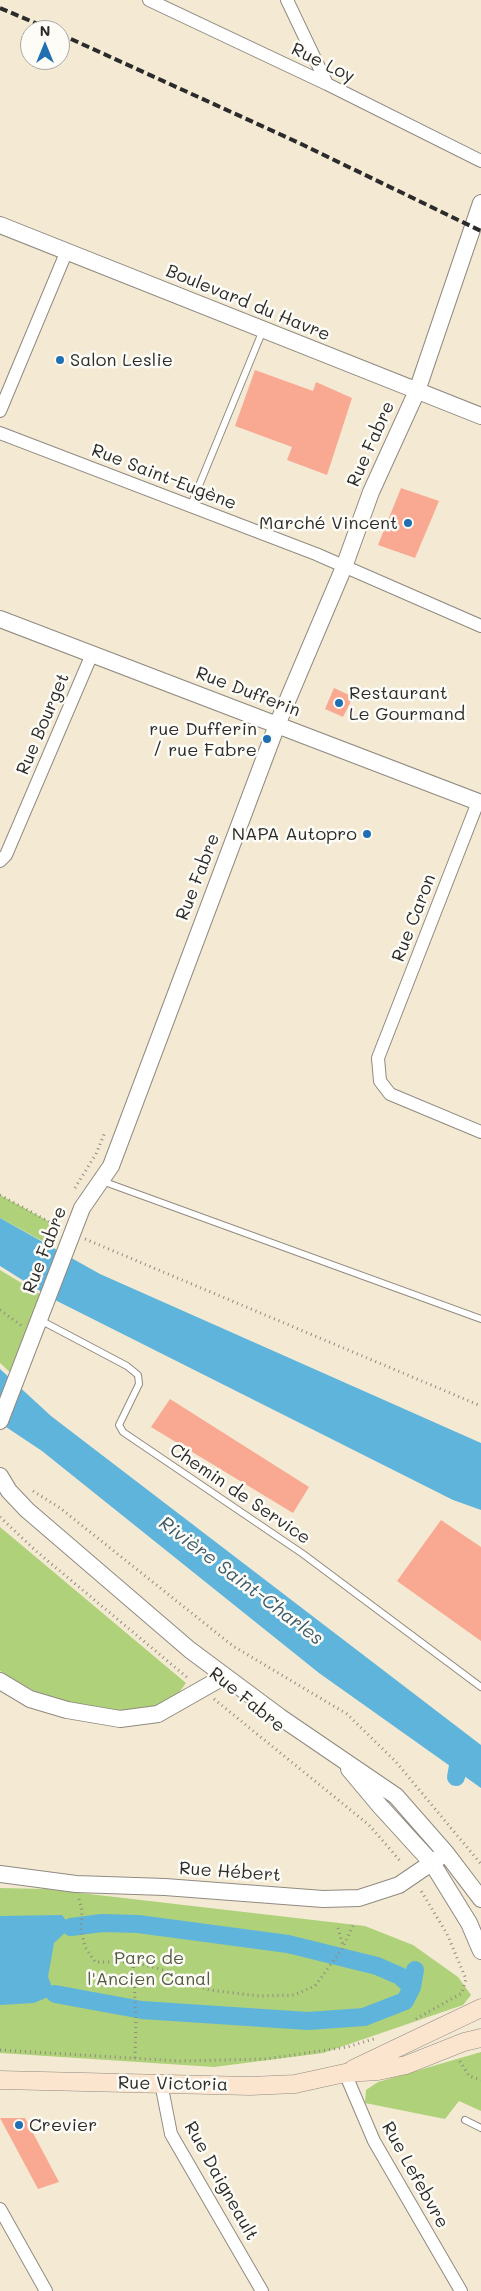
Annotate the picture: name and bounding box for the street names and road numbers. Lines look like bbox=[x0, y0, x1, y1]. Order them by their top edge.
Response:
street label: Rue Loy bbox=[288, 38, 358, 88]
street label: Boulevard du Havre bbox=[163, 260, 333, 346]
street label: Rue Fabre bbox=[343, 398, 399, 490]
street label: Rue Saint-Eugène bbox=[88, 439, 240, 515]
street label: Rue Dufferin bbox=[193, 662, 303, 722]
street label: Rue Bourget bbox=[12, 670, 74, 778]
street label: Rue Fabre bbox=[172, 831, 224, 923]
street label: Rue Caron bbox=[387, 871, 441, 965]
street label: Rue Fabre bbox=[19, 1204, 71, 1296]
street label: Chemin de Service bbox=[166, 1439, 314, 1549]
street label: Rue Fabre bbox=[205, 1663, 289, 1737]
street label: Rue Hébert bbox=[178, 1858, 282, 1886]
street label: Rue Victoria bbox=[118, 2072, 228, 2096]
street label: Rue Daigneault bbox=[179, 2118, 263, 2244]
street label: Rue Lefebvre bbox=[377, 2118, 453, 2232]

